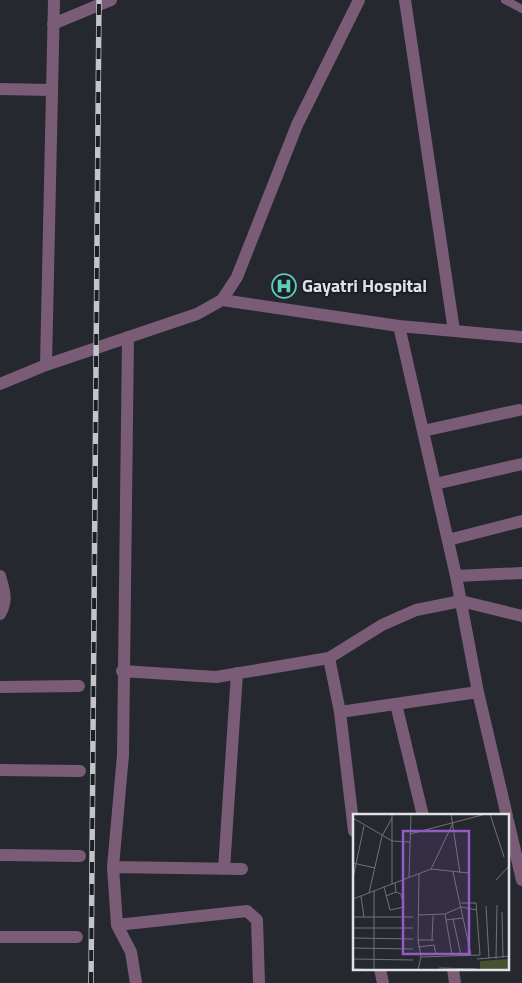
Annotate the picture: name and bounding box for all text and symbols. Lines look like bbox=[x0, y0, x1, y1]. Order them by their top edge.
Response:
place label: Gayatri Hospital bbox=[302, 272, 427, 299]
hospital icon: Gayatri Hospital bbox=[271, 273, 297, 299]
inset map bbox=[353, 814, 510, 970]

